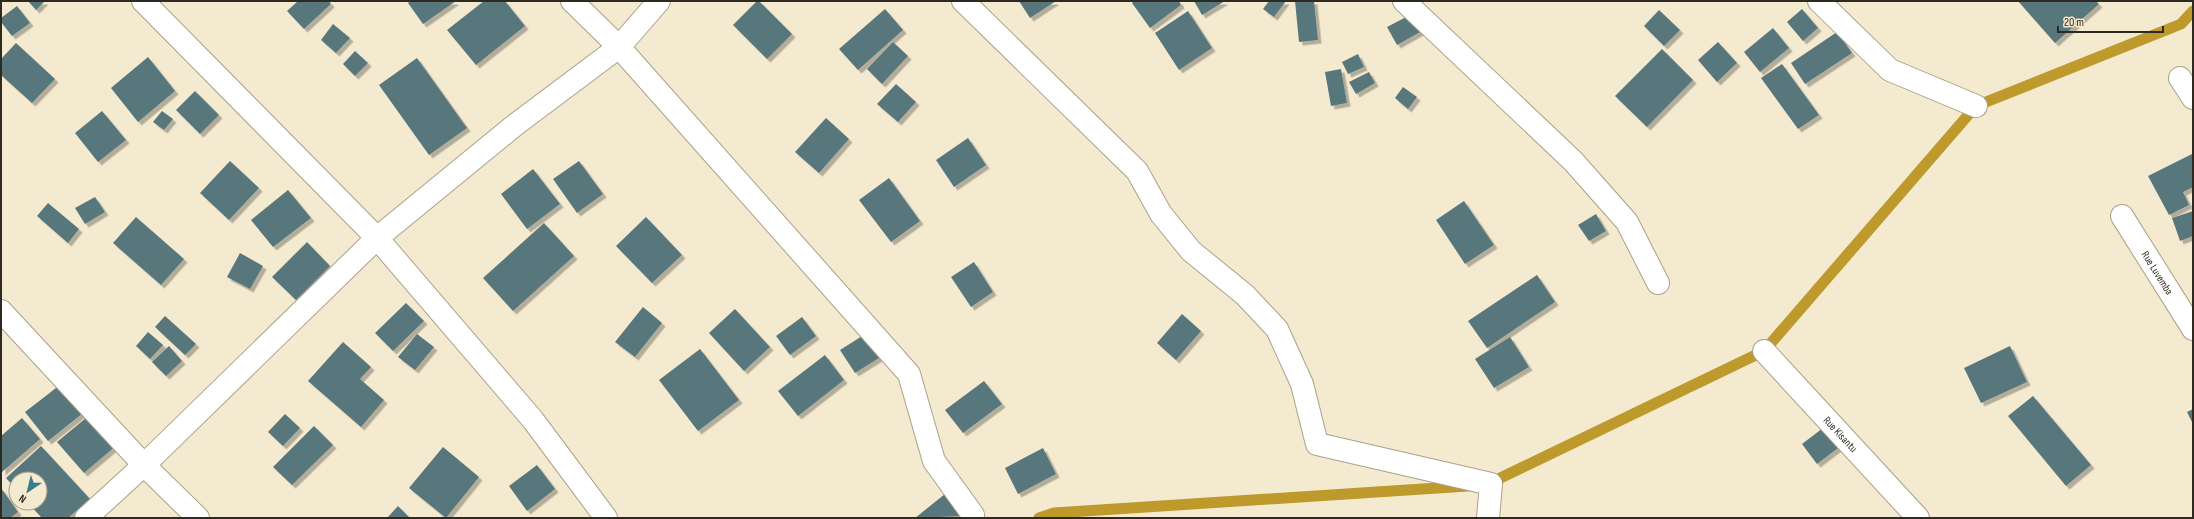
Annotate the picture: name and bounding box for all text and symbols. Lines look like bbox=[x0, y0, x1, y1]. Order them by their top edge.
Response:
scale bar bbox=[2058, 8, 2163, 34]
text: 20 m bbox=[2064, 15, 2084, 30]
street label: Rue Luvemba bbox=[2139, 249, 2176, 297]
street label: Rue Kisantu bbox=[1821, 414, 1861, 455]
north arrow bbox=[8, 471, 48, 511]
text: N bbox=[16, 492, 29, 506]

